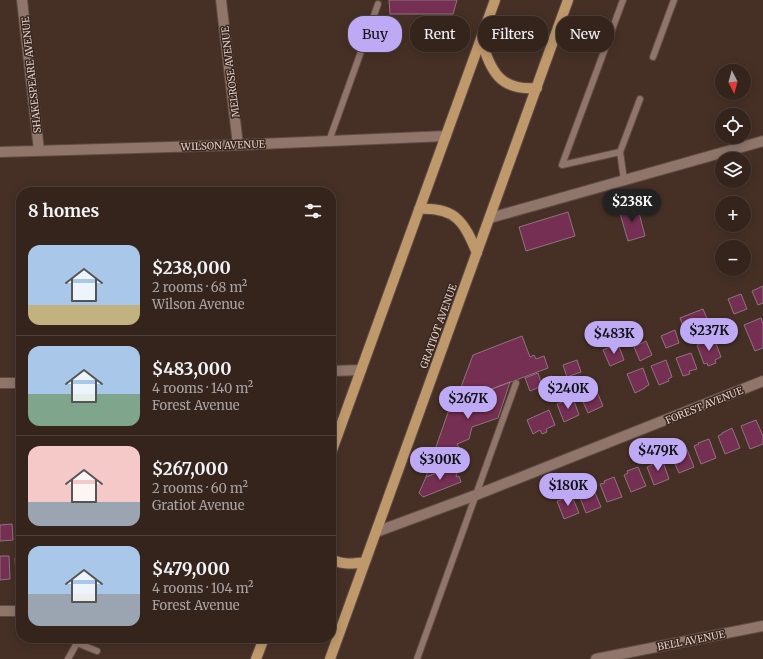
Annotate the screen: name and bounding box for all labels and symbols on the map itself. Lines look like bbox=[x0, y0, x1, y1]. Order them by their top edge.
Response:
street label: SHAKESPEARE AVENUE bbox=[19, 15, 44, 134]
street label: MELROSE AVENUE bbox=[218, 25, 243, 118]
north arrow bbox=[715, 64, 751, 100]
street label: WILSON AVENUE bbox=[180, 138, 266, 153]
pin: $238K bbox=[604, 189, 660, 223]
street label: GRATIOT AVENUE bbox=[417, 282, 460, 370]
pin: $237K bbox=[681, 318, 737, 352]
pin: $483K bbox=[586, 321, 642, 355]
pin: $240K bbox=[540, 376, 596, 410]
street label: FOREST AVENUE bbox=[663, 384, 746, 427]
pin: $267K bbox=[440, 386, 496, 420]
pin: $479K bbox=[630, 438, 686, 472]
pin: $300K bbox=[412, 447, 468, 481]
pin: $180K bbox=[540, 473, 596, 507]
street label: BELL AVENUE bbox=[656, 627, 727, 653]

